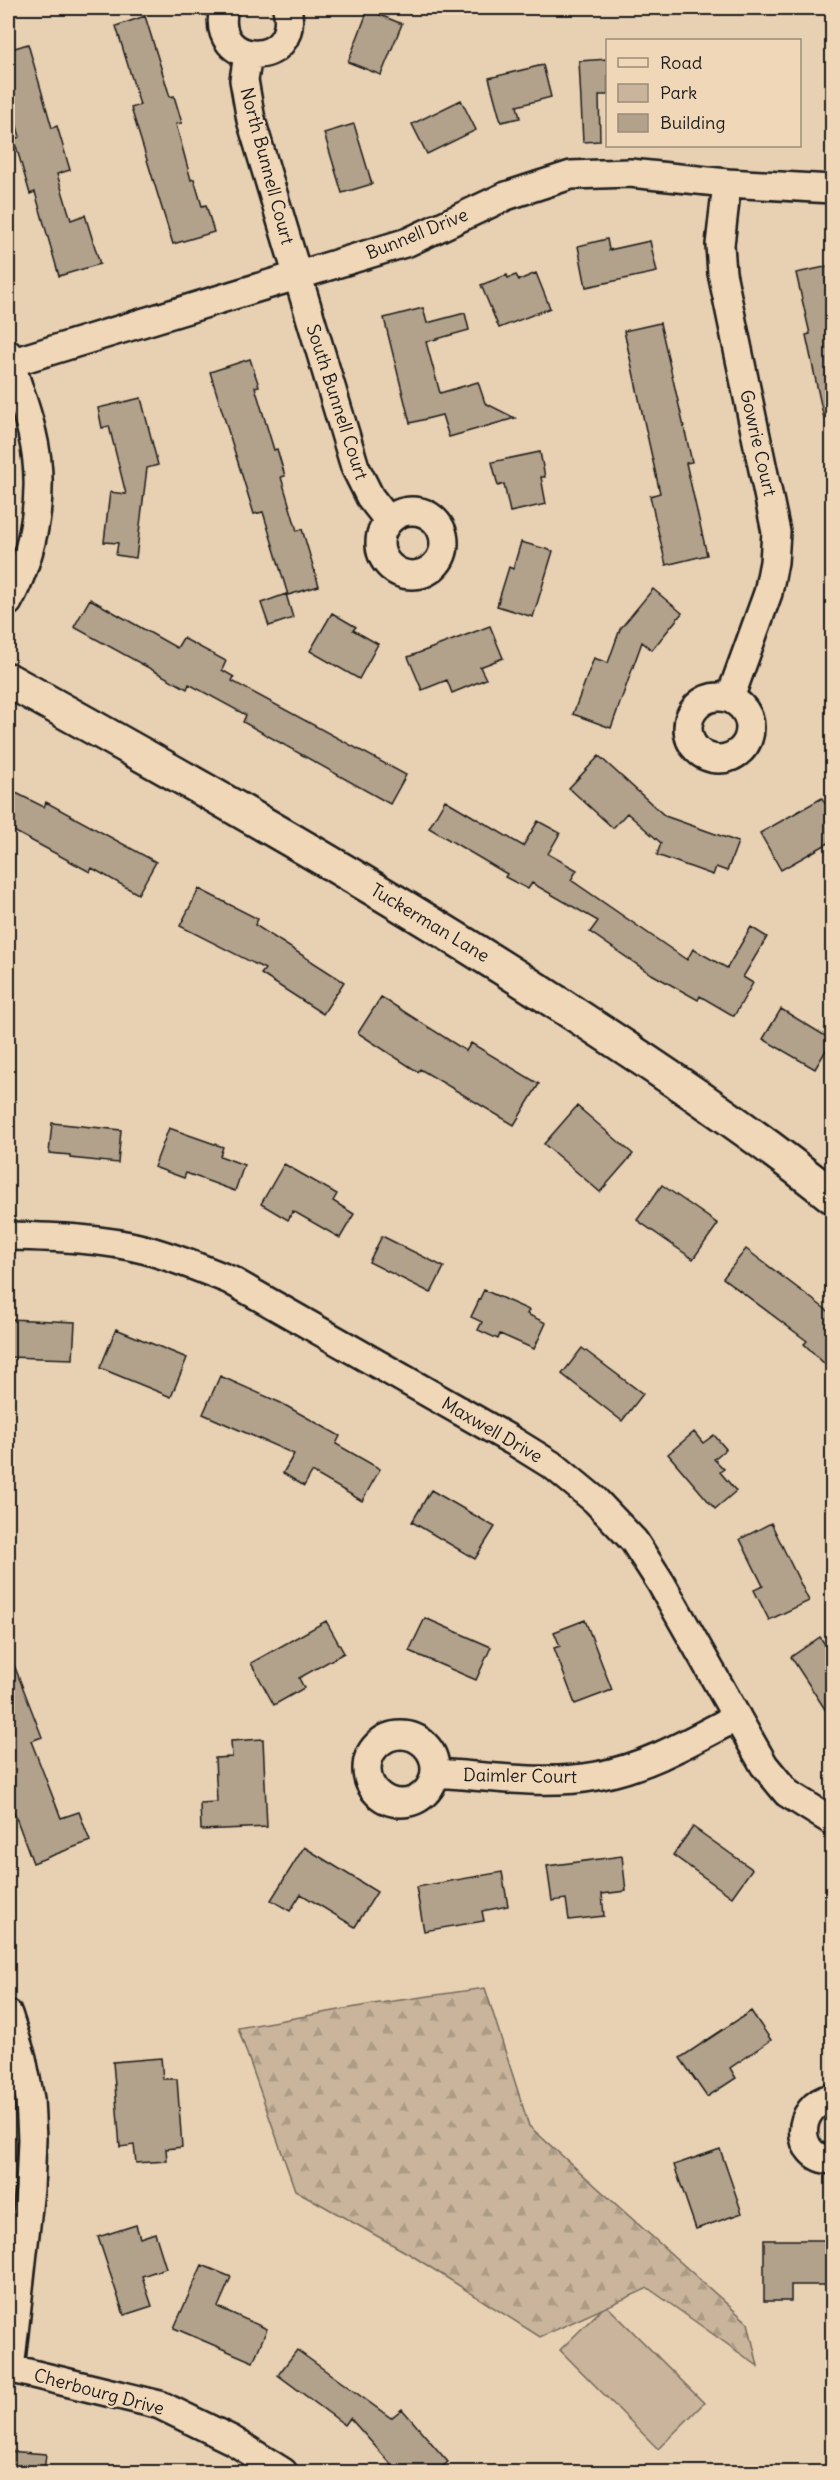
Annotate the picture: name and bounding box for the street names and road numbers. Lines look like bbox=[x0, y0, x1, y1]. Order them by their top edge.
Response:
street label: North Bunnell Court bbox=[235, 85, 299, 247]
street label: Bunnell Drive bbox=[363, 203, 471, 264]
street label: South Bunnell Court bbox=[301, 321, 373, 483]
street label: Gowrie Court bbox=[735, 388, 782, 498]
street label: Tuckerman Lane bbox=[367, 878, 494, 967]
street label: Maxwell Drive bbox=[438, 1392, 547, 1468]
street label: Daimler Court bbox=[463, 1763, 577, 1788]
street label: Cherbourg Drive bbox=[31, 2363, 167, 2420]

